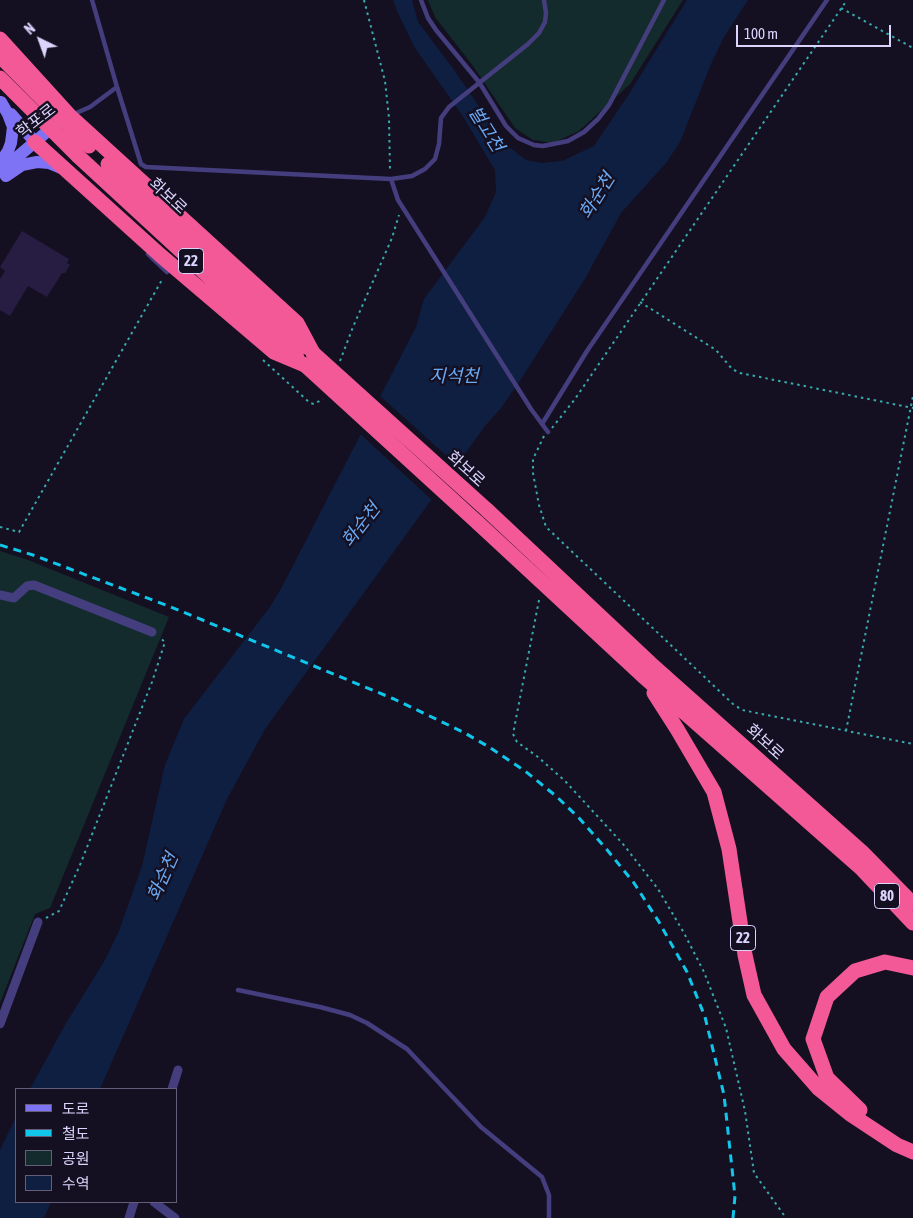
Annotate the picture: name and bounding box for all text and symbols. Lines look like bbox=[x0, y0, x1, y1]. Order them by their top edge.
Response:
north arrow bbox=[15, 15, 65, 65]
scale bar bbox=[738, 15, 893, 47]
text: N bbox=[22, 20, 38, 38]
text: 100 m bbox=[744, 25, 778, 42]
street label: 학포로 bbox=[13, 100, 59, 142]
water label: 벌고천 bbox=[464, 102, 508, 156]
water label: 화순천 bbox=[575, 169, 619, 223]
street label: 화보로 bbox=[145, 174, 191, 218]
road number: 22 bbox=[178, 248, 204, 274]
water label: 지석천 bbox=[429, 365, 479, 387]
street label: 화보로 bbox=[443, 447, 489, 491]
water label: 화순천 bbox=[337, 499, 385, 551]
street label: 화보로 bbox=[742, 720, 788, 764]
water label: 화순천 bbox=[143, 850, 183, 904]
road number: 80 bbox=[874, 884, 900, 908]
road number: 22 bbox=[730, 926, 756, 950]
legend bbox=[15, 1088, 178, 1203]
text: 도로 bbox=[62, 1100, 90, 1117]
text: 철도 bbox=[62, 1125, 90, 1142]
text: 공원 bbox=[62, 1150, 90, 1167]
text: 수역 bbox=[62, 1175, 90, 1192]

